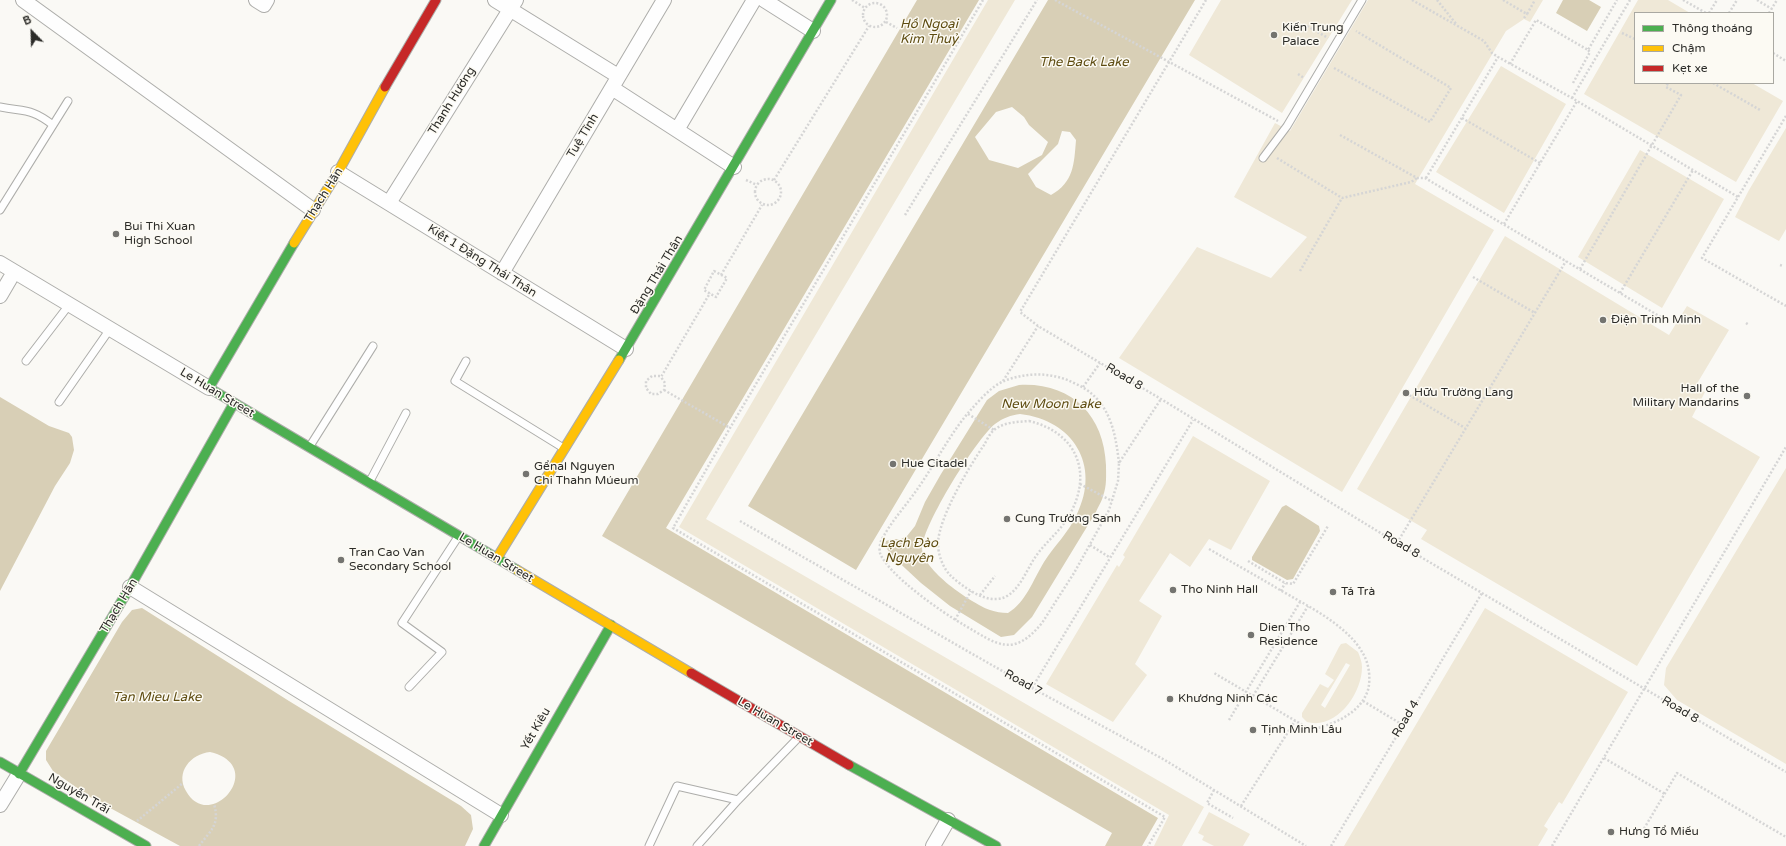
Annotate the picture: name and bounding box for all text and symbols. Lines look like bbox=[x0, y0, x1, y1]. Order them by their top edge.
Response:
north arrow bbox=[12, 12, 52, 52]
legend bbox=[1634, 12, 1774, 84]
text: B bbox=[21, 13, 33, 28]
water label: Hồ Ngoại Kim Thuỷ bbox=[900, 17, 958, 48]
place label: Kiến Trung Palace bbox=[1282, 21, 1344, 49]
text: Thông thoáng bbox=[1672, 21, 1753, 35]
marker: Kiến Trung Palace bbox=[1269, 30, 1279, 40]
text: Chậm bbox=[1672, 41, 1705, 55]
water label: The Back Lake bbox=[1039, 55, 1129, 71]
text: Kẹt xe bbox=[1672, 61, 1708, 75]
street label: Thanh Hương bbox=[425, 64, 479, 138]
street label: Tuệ Tĩnh bbox=[564, 111, 602, 161]
street label: Thạch Hãn bbox=[302, 165, 346, 225]
place label: Bui Thi Xuan High School bbox=[124, 220, 195, 248]
street label: Kiệt 1 Đặng Thái Thân bbox=[425, 222, 539, 300]
marker: Bui Thi Xuan High School bbox=[111, 229, 121, 239]
street label: Đặng Thái Thân bbox=[628, 233, 686, 317]
place label: Điện Trinh Minh bbox=[1611, 313, 1701, 327]
marker: Điện Trinh Minh bbox=[1598, 315, 1608, 325]
street label: Road 8 bbox=[1103, 360, 1145, 394]
street label: Le Huan Street bbox=[177, 365, 257, 421]
place label: Hall of the Military Mandarins bbox=[1632, 382, 1739, 410]
place label: Hữu Trường Lang bbox=[1414, 386, 1513, 400]
marker: Hữu Trường Lang bbox=[1401, 388, 1411, 398]
marker: Hall of the Military Mandarins bbox=[1742, 391, 1752, 401]
water label: New Moon Lake bbox=[1001, 397, 1101, 413]
place label: Hue Citadel bbox=[901, 457, 967, 471]
marker: Hue Citadel bbox=[888, 459, 898, 469]
place label: Gểnal Nguyen Chi Thahn Múeum bbox=[534, 460, 639, 488]
marker: Gểnal Nguyen Chi Thahn Múeum bbox=[521, 469, 531, 479]
place label: Cung Trường Sanh bbox=[1015, 512, 1121, 526]
marker: Cung Trường Sanh bbox=[1002, 514, 1012, 524]
street label: Road 8 bbox=[1380, 528, 1422, 562]
street label: Le Huan Street bbox=[456, 530, 536, 586]
water label: Lạch Đào Nguyên bbox=[880, 536, 938, 567]
place label: Tran Cao Van Secondary School bbox=[349, 546, 451, 574]
marker: Tran Cao Van Secondary School bbox=[336, 555, 346, 565]
street label: Thạch Hãn bbox=[97, 576, 141, 636]
place label: Tho Ninh Hall bbox=[1181, 583, 1258, 597]
marker: Tho Ninh Hall bbox=[1168, 585, 1178, 595]
place label: Tả Trà bbox=[1341, 585, 1375, 599]
marker: Tả Trà bbox=[1328, 587, 1338, 597]
place label: Dien Tho Residence bbox=[1259, 621, 1318, 649]
marker: Dien Tho Residence bbox=[1246, 630, 1256, 640]
street label: Road 7 bbox=[1002, 667, 1044, 699]
water label: Tan Mieu Lake bbox=[113, 690, 201, 706]
place label: Khương Ninh Các bbox=[1178, 692, 1278, 706]
street label: Road 8 bbox=[1659, 693, 1701, 727]
marker: Khương Ninh Các bbox=[1165, 694, 1175, 704]
street label: Le Huan Street bbox=[735, 695, 815, 749]
street label: Road 4 bbox=[1389, 698, 1423, 740]
street label: Yết Kiêu bbox=[518, 705, 554, 753]
place label: Tịnh Minh Lâu bbox=[1261, 723, 1342, 737]
marker: Tịnh Minh Lâu bbox=[1248, 725, 1258, 735]
street label: Nguyễn Trãi bbox=[46, 771, 112, 817]
place label: Hưng Tổ Miếu bbox=[1619, 825, 1699, 839]
marker: Hưng Tổ Miếu bbox=[1606, 827, 1616, 837]

